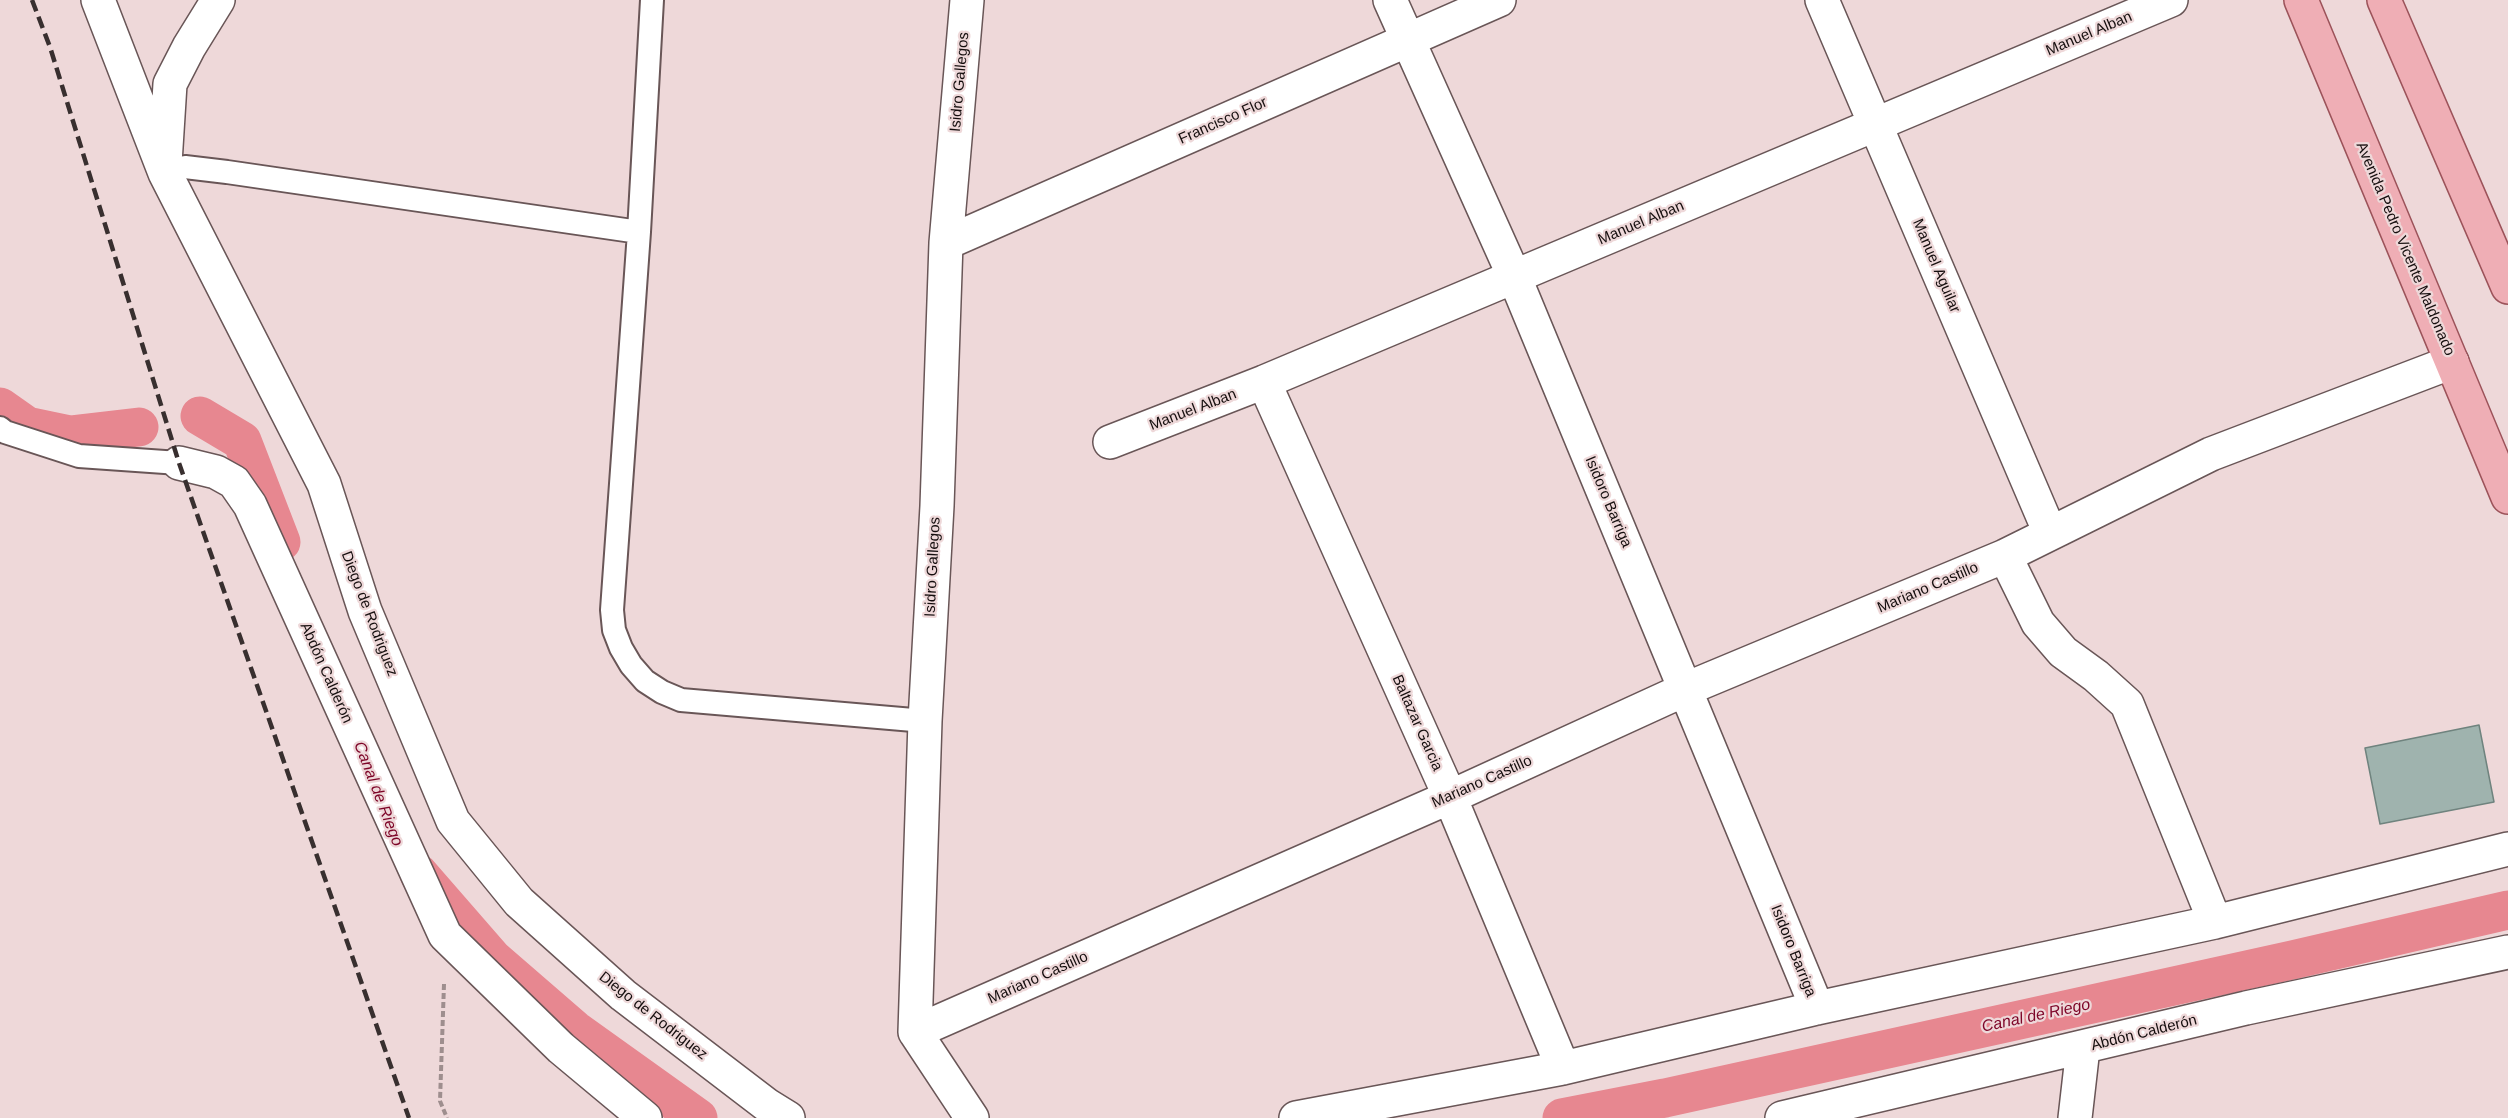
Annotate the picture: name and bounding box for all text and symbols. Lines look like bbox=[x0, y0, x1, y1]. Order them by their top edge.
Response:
street label: Manuel Alban bbox=[2043, 8, 2135, 60]
street label: Isidro Gallegos bbox=[947, 31, 973, 133]
street label: Francisco Flor bbox=[1176, 93, 1270, 149]
street label: Avenida Pedro Vicente Maldonado bbox=[2352, 139, 2458, 359]
street label: Manuel Alban bbox=[1595, 197, 1687, 249]
street label: Manuel Aguilar bbox=[1908, 216, 1964, 316]
street label: Manuel Alban bbox=[1147, 385, 1239, 435]
street label: Isidoro Barriga bbox=[1581, 454, 1635, 550]
street label: Isidro Gallegos bbox=[921, 517, 945, 617]
street label: Diego de Rodriguez bbox=[337, 549, 401, 679]
street label: Mariano Castillo bbox=[1875, 559, 1981, 617]
street label: Abdón Calderón bbox=[296, 620, 356, 726]
street label: Baltazar Garcia bbox=[1388, 672, 1446, 774]
water label: Canal de Riego bbox=[349, 739, 407, 849]
street label: Mariano Castillo bbox=[1429, 752, 1535, 812]
street label: Isidoro Barriga bbox=[1766, 902, 1820, 1000]
street label: Mariano Castillo bbox=[985, 948, 1091, 1008]
street label: Diego de Rodriguez bbox=[595, 968, 711, 1064]
water label: Canal de Riego bbox=[1980, 995, 2092, 1037]
street label: Abdón Calderón bbox=[2089, 1011, 2199, 1055]

